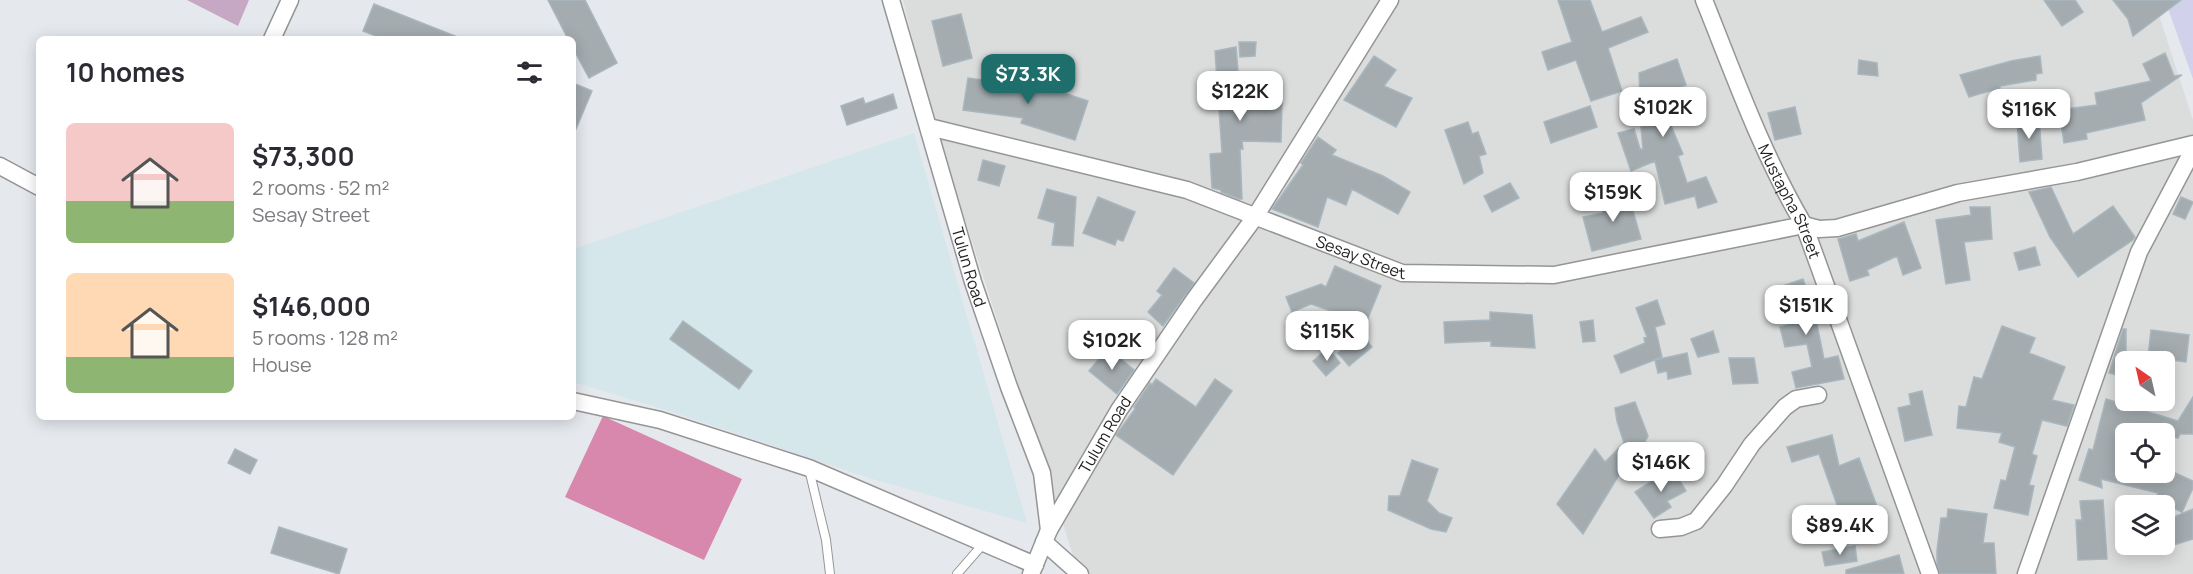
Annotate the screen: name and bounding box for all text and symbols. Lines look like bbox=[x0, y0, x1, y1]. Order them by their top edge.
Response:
text: 10 homes bbox=[66, 54, 185, 90]
pin: $73.3K bbox=[979, 54, 1077, 105]
icon: filters bbox=[513, 56, 546, 89]
text: $73.3K bbox=[995, 60, 1061, 87]
pin: $122K bbox=[1198, 71, 1282, 122]
text: $122K bbox=[1211, 77, 1269, 104]
pin: $102K bbox=[1621, 87, 1705, 138]
pin: $116K bbox=[1987, 89, 2071, 140]
text: $102K bbox=[1633, 93, 1693, 120]
text: $116K bbox=[2001, 95, 2057, 122]
text: $73,300 bbox=[252, 138, 355, 174]
street label: Mustapha Street bbox=[1753, 140, 1826, 262]
icon: home bbox=[114, 147, 186, 219]
pin: $159K bbox=[1571, 172, 1655, 223]
text: 2 rooms · 52 m² bbox=[252, 174, 389, 201]
text: $159K bbox=[1584, 178, 1642, 205]
text: Sesay Street bbox=[252, 201, 370, 228]
street label: Tulun Road bbox=[947, 224, 992, 310]
street label: Sesay Street bbox=[1313, 230, 1405, 284]
pin: $151K bbox=[1764, 285, 1848, 336]
text: $146,000 bbox=[252, 288, 371, 324]
text: $151K bbox=[1779, 291, 1833, 318]
icon: home bbox=[114, 297, 186, 369]
pin: $115K bbox=[1285, 311, 1369, 362]
text: $115K bbox=[1300, 317, 1354, 344]
pin: $102K bbox=[1070, 320, 1154, 371]
text: 5 rooms · 128 m² bbox=[252, 324, 398, 351]
text: $102K bbox=[1082, 326, 1142, 353]
text: House bbox=[252, 351, 312, 378]
north arrow bbox=[2115, 351, 2175, 411]
map controls bbox=[2115, 351, 2175, 555]
street label: Tulum Road bbox=[1073, 392, 1136, 477]
button: locate bbox=[2115, 423, 2175, 483]
pin: $146K bbox=[1619, 442, 1703, 493]
text: $146K bbox=[1632, 448, 1690, 475]
button: layers bbox=[2115, 495, 2175, 555]
pin: $89.4K bbox=[1791, 505, 1889, 556]
text: $89.4K bbox=[1806, 511, 1874, 538]

